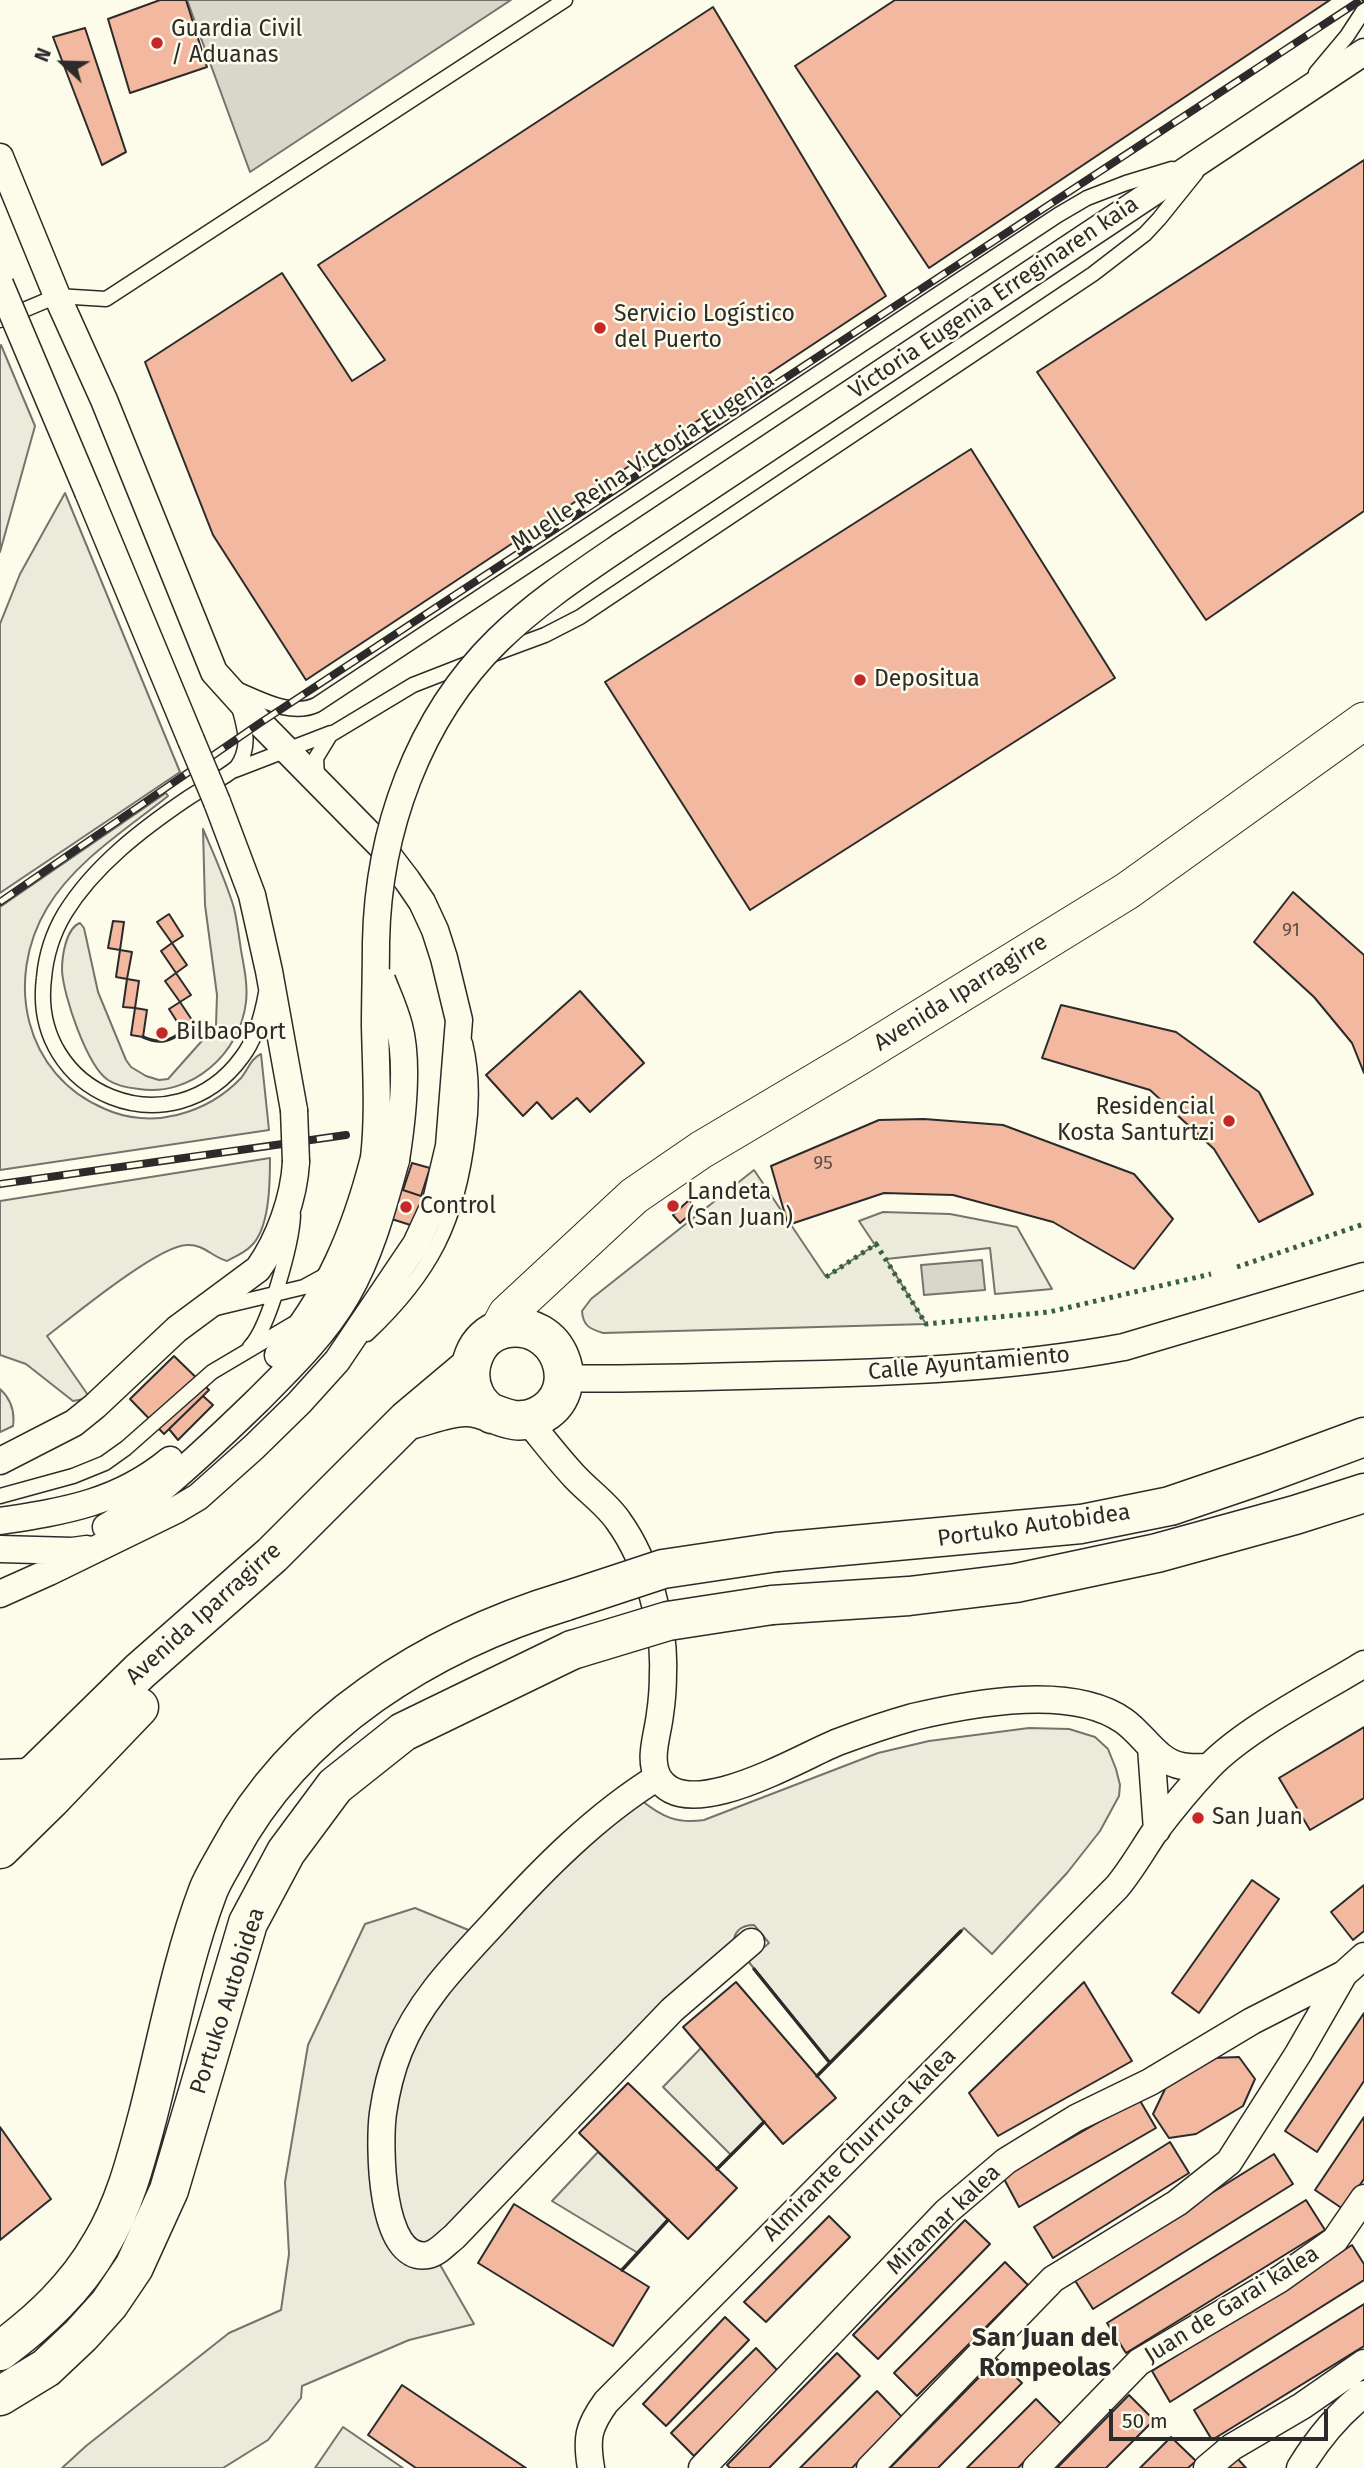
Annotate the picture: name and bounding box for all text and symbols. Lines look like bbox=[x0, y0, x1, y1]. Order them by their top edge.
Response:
place label: Guardia Civil / Aduanas bbox=[171, 16, 302, 70]
north arrow bbox=[28, 28, 98, 98]
marker: Guardia Civil / Aduanas bbox=[149, 35, 165, 51]
text: N bbox=[30, 45, 56, 65]
street label: Victoria Eugenia Erreginaren kaia bbox=[844, 191, 1144, 405]
place label: Servicio Logístico del Puerto bbox=[614, 301, 795, 355]
marker: Servicio Logístico del Puerto bbox=[592, 320, 608, 336]
street label: Muelle Reina Victoria Eugenia bbox=[506, 367, 780, 557]
place label: Depositua bbox=[874, 666, 980, 694]
marker: Depositua bbox=[852, 672, 868, 688]
house number: 91 bbox=[1282, 920, 1300, 942]
street label: Avenida Iparragirre bbox=[869, 928, 1053, 1058]
place label: BilbaoPort bbox=[176, 1019, 286, 1047]
marker: BilbaoPort bbox=[154, 1025, 170, 1041]
place label: Residencial Kosta Santurtzi bbox=[1057, 1094, 1215, 1148]
marker: Residencial Kosta Santurtzi bbox=[1221, 1113, 1237, 1129]
house number: 95 bbox=[813, 1153, 833, 1175]
place label: Landeta (San Juan) bbox=[687, 1179, 793, 1233]
place label: Control bbox=[420, 1193, 496, 1221]
marker: Landeta (San Juan) bbox=[665, 1198, 681, 1214]
marker: Control bbox=[398, 1199, 414, 1215]
street label: Calle Ayuntamiento bbox=[867, 1341, 1071, 1387]
street label: Portuko Autobidea bbox=[936, 1499, 1132, 1553]
street label: Avenida Iparragirre bbox=[121, 1537, 287, 1691]
place label: San Juan bbox=[1212, 1804, 1303, 1832]
marker: San Juan bbox=[1190, 1810, 1206, 1826]
street label: Portuko Autobidea bbox=[185, 1904, 271, 2098]
street label: Almirante Churruca kalea bbox=[758, 2043, 962, 2247]
street label: Miramar kalea bbox=[881, 2159, 1007, 2281]
street label: Juan de Garai kalea bbox=[1140, 2240, 1324, 2370]
district label: San Juan del Rompeolas bbox=[972, 2323, 1118, 2384]
scale bar bbox=[1112, 2394, 1331, 2438]
text: 50 m bbox=[1122, 2408, 1168, 2434]

